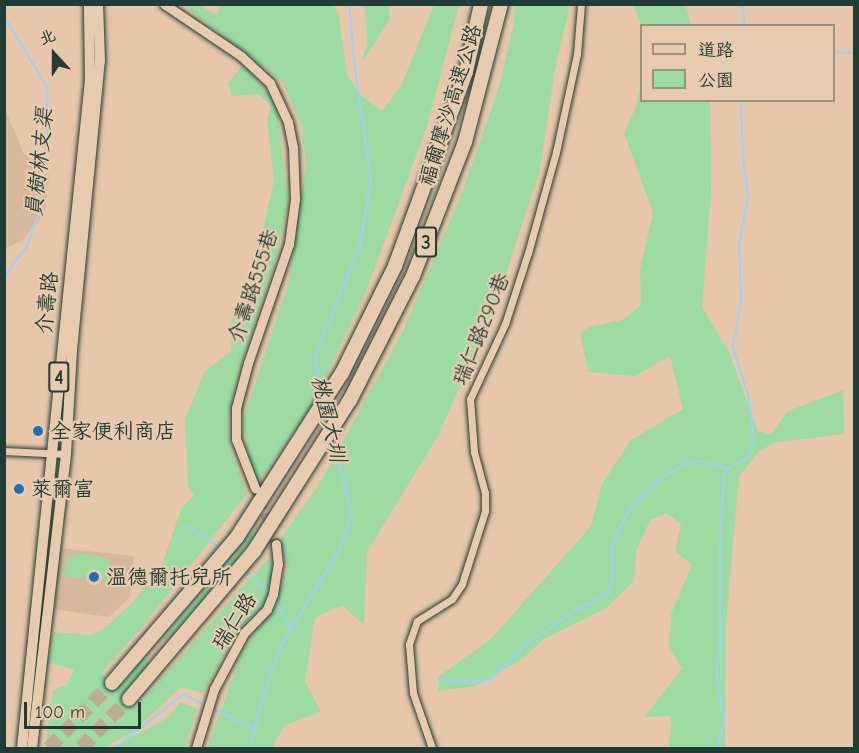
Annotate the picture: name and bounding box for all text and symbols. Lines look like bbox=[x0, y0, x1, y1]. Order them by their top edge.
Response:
street label: 福爾摩沙高速公路 bbox=[413, 21, 487, 189]
north arrow bbox=[24, 24, 84, 84]
legend bbox=[640, 24, 835, 102]
text: 北 bbox=[37, 26, 58, 48]
text: 道路 bbox=[698, 40, 734, 61]
text: 公園 bbox=[698, 70, 734, 91]
water label: 員樹林支渠 bbox=[21, 107, 59, 219]
road number: 3 bbox=[414, 225, 438, 259]
street label: 介壽路555巷 bbox=[223, 226, 283, 346]
street label: 瑞仁路290巷 bbox=[447, 269, 515, 389]
street label: 介壽路 bbox=[31, 270, 63, 336]
road number: 4 bbox=[47, 360, 71, 394]
water label: 桃園大圳 bbox=[305, 373, 351, 465]
place label: 全家便利商店 bbox=[50, 418, 176, 444]
marker: 全家便利商店 bbox=[31, 424, 45, 438]
place label: 萊爾富 bbox=[31, 476, 94, 502]
marker: 萊爾富 bbox=[12, 482, 26, 496]
place label: 溫德爾托兒所 bbox=[106, 564, 232, 590]
marker: 溫德爾托兒所 bbox=[87, 570, 101, 584]
street label: 瑞仁路 bbox=[206, 588, 262, 654]
scale bar bbox=[27, 690, 144, 728]
text: 100 m bbox=[35, 702, 85, 723]

